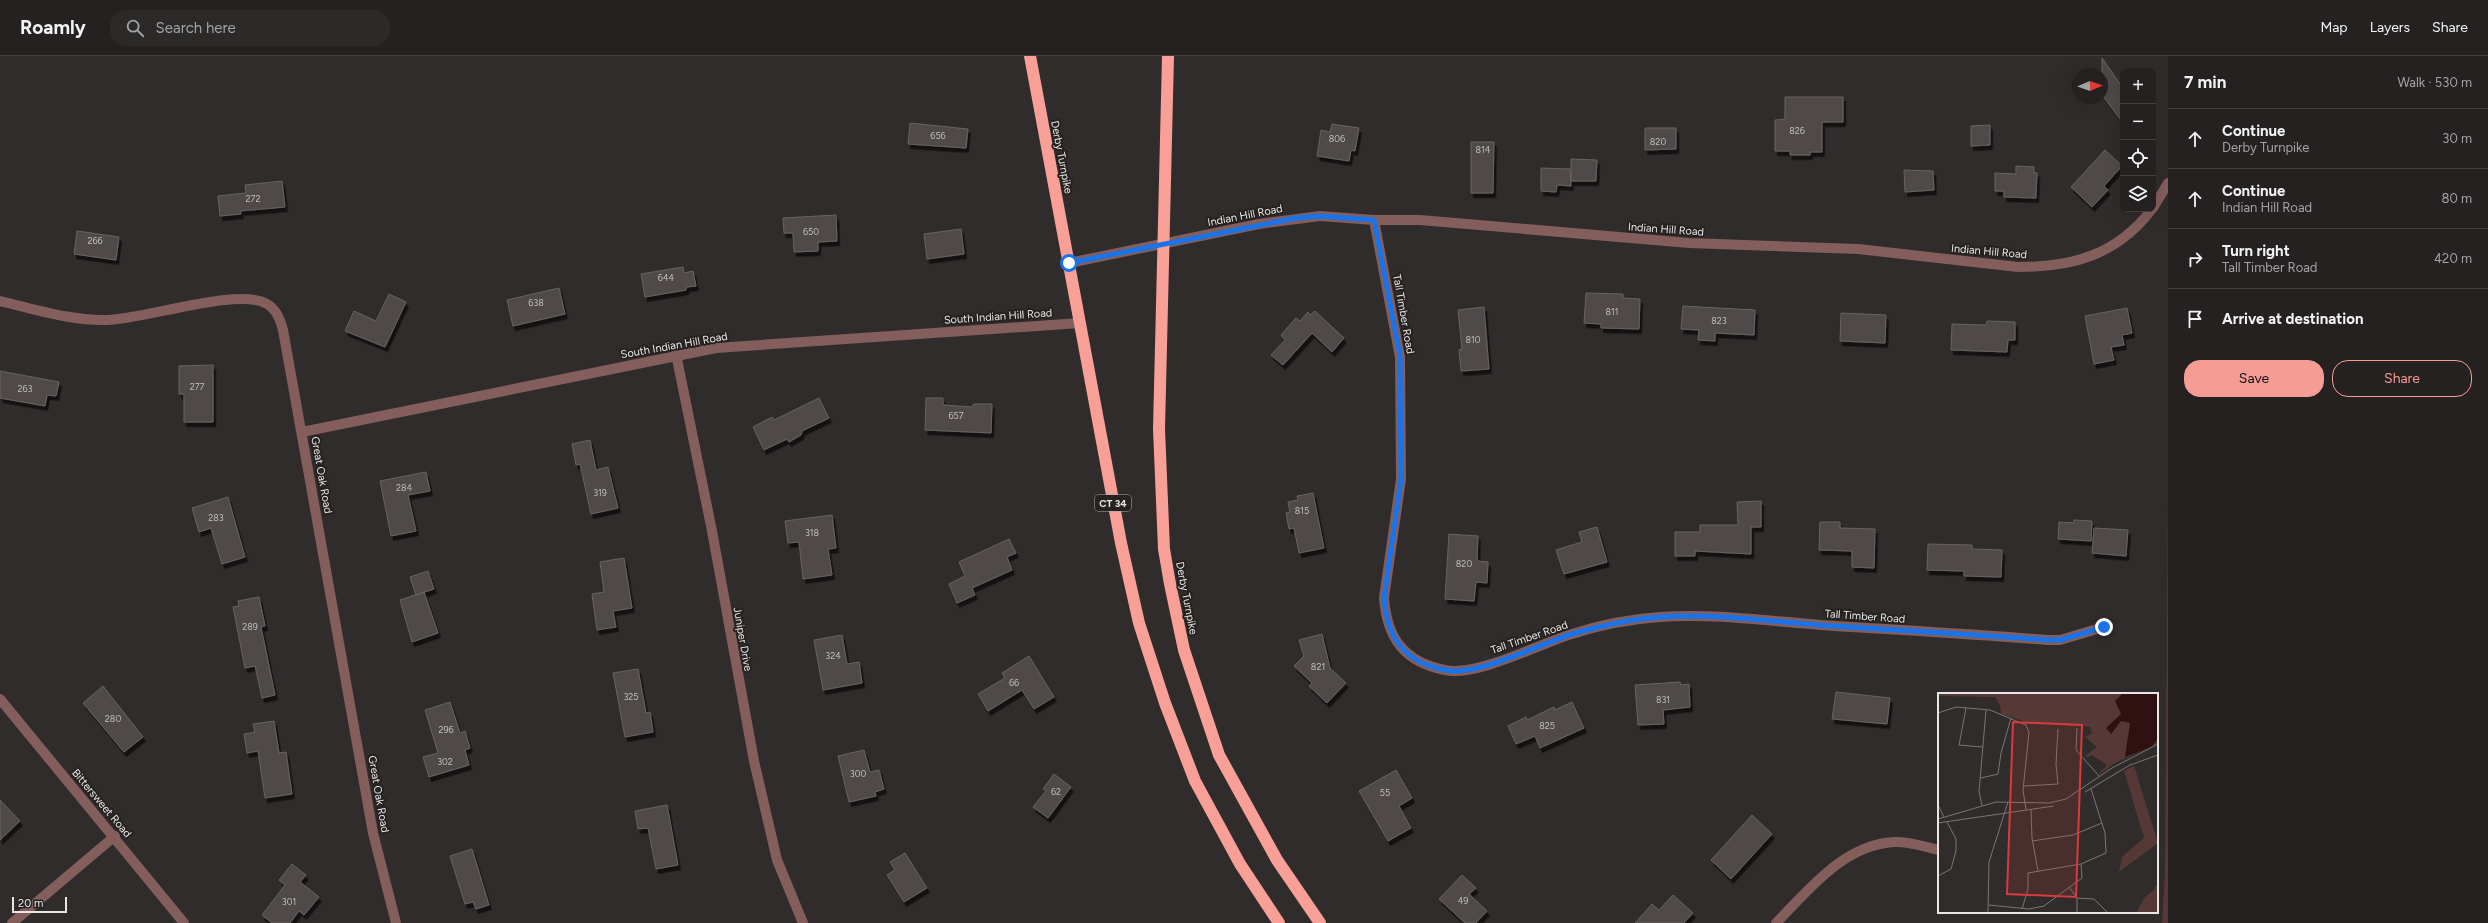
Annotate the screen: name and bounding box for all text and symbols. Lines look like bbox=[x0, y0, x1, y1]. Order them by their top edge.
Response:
search box bbox=[110, 10, 390, 46]
text: Roamly bbox=[20, 16, 86, 39]
icon: search bbox=[124, 17, 146, 39]
text: Search here bbox=[156, 19, 236, 37]
text: Map bbox=[2320, 19, 2348, 36]
text: Layers bbox=[2370, 19, 2410, 36]
text: Share bbox=[2432, 19, 2468, 36]
north arrow bbox=[2072, 68, 2108, 104]
map controls bbox=[2120, 68, 2156, 212]
button: + bbox=[2120, 68, 2156, 104]
text: 7 min bbox=[2184, 72, 2226, 92]
text: Walk · 530 m bbox=[2397, 75, 2472, 90]
button: − bbox=[2120, 104, 2156, 140]
street label: Derby Turnpike bbox=[1048, 120, 1075, 195]
text: Continue bbox=[2222, 122, 2285, 140]
house number: 826 bbox=[1789, 125, 1805, 136]
icon: ahead bbox=[2184, 128, 2206, 150]
house number: 656 bbox=[930, 130, 946, 141]
text: 30 m bbox=[2442, 131, 2472, 146]
house number: 806 bbox=[1329, 133, 1345, 144]
house number: 820 bbox=[1650, 136, 1666, 147]
button: locate bbox=[2120, 140, 2156, 176]
text: Derby Turnpike bbox=[2222, 140, 2309, 155]
house number: 814 bbox=[1476, 144, 1491, 155]
button: layers bbox=[2120, 176, 2156, 212]
text: Continue bbox=[2222, 182, 2285, 200]
icon: ahead bbox=[2184, 188, 2206, 210]
text: 80 m bbox=[2441, 191, 2472, 206]
house number: 272 bbox=[246, 193, 260, 204]
text: Indian Hill Road bbox=[2222, 200, 2312, 215]
street label: Indian Hill Road bbox=[1206, 202, 1284, 229]
street label: Indian Hill Road bbox=[1627, 220, 1704, 239]
house number: 650 bbox=[803, 226, 819, 237]
house number: 266 bbox=[87, 235, 103, 246]
street label: Indian Hill Road bbox=[1950, 242, 2028, 261]
text: Turn right bbox=[2222, 242, 2290, 260]
icon: right bbox=[2184, 248, 2206, 270]
text: 420 m bbox=[2434, 251, 2472, 266]
route start bbox=[1060, 254, 1078, 272]
text: Tall Timber Road bbox=[2222, 260, 2317, 275]
house number: 644 bbox=[658, 272, 675, 283]
street label: Tall Timber Road bbox=[1390, 273, 1417, 355]
house number: 638 bbox=[528, 297, 544, 308]
street label: South Indian Hill Road bbox=[943, 306, 1053, 327]
house number: 811 bbox=[1606, 306, 1618, 317]
icon: arrive bbox=[2184, 308, 2206, 330]
text: Arrive at destination bbox=[2222, 310, 2363, 328]
house number: 823 bbox=[1711, 315, 1727, 326]
street label: South Indian Hill Road bbox=[620, 330, 729, 361]
house number: 810 bbox=[1465, 334, 1481, 345]
button: Save bbox=[2184, 360, 2324, 397]
button: Share bbox=[2332, 360, 2472, 397]
house number: 277 bbox=[190, 381, 205, 392]
house number: 263 bbox=[17, 383, 33, 394]
house number: 657 bbox=[948, 410, 964, 421]
street label: Great Oak Road bbox=[308, 436, 335, 515]
house number: 284 bbox=[396, 482, 412, 493]
house number: 319 bbox=[593, 487, 607, 498]
road number: CT 34 bbox=[1095, 495, 1131, 511]
house number: 815 bbox=[1295, 505, 1309, 516]
house number: 283 bbox=[208, 512, 224, 523]
house number: 318 bbox=[805, 527, 820, 538]
house number: 820 bbox=[1456, 558, 1472, 569]
street label: Derby Turnpike bbox=[1173, 561, 1200, 636]
street label: Juniper Drive bbox=[730, 606, 755, 672]
street label: Tall Timber Road bbox=[1824, 607, 1906, 626]
street label: Tall Timber Road bbox=[1489, 618, 1569, 657]
route end bbox=[2095, 618, 2113, 636]
house number: 289 bbox=[242, 621, 258, 632]
house number: 324 bbox=[825, 650, 841, 661]
house number: 821 bbox=[1311, 661, 1325, 672]
house number: 66 bbox=[1009, 677, 1019, 688]
house number: 325 bbox=[623, 691, 639, 702]
inset map bbox=[1938, 693, 2158, 913]
house number: 831 bbox=[1656, 694, 1670, 705]
house number: 280 bbox=[105, 713, 121, 724]
house number: 825 bbox=[1539, 720, 1555, 731]
house number: 296 bbox=[438, 724, 454, 735]
street label: Great Oak Road bbox=[365, 755, 392, 834]
house number: 302 bbox=[437, 756, 453, 767]
street label: Bittersweet Road bbox=[69, 767, 134, 840]
house number: 300 bbox=[850, 768, 866, 779]
house number: 62 bbox=[1051, 786, 1061, 797]
house number: 55 bbox=[1380, 787, 1390, 798]
scale bar bbox=[12, 895, 67, 914]
house number: 49 bbox=[1458, 895, 1468, 906]
house number: 301 bbox=[282, 896, 296, 907]
text: 20 m bbox=[18, 897, 43, 910]

